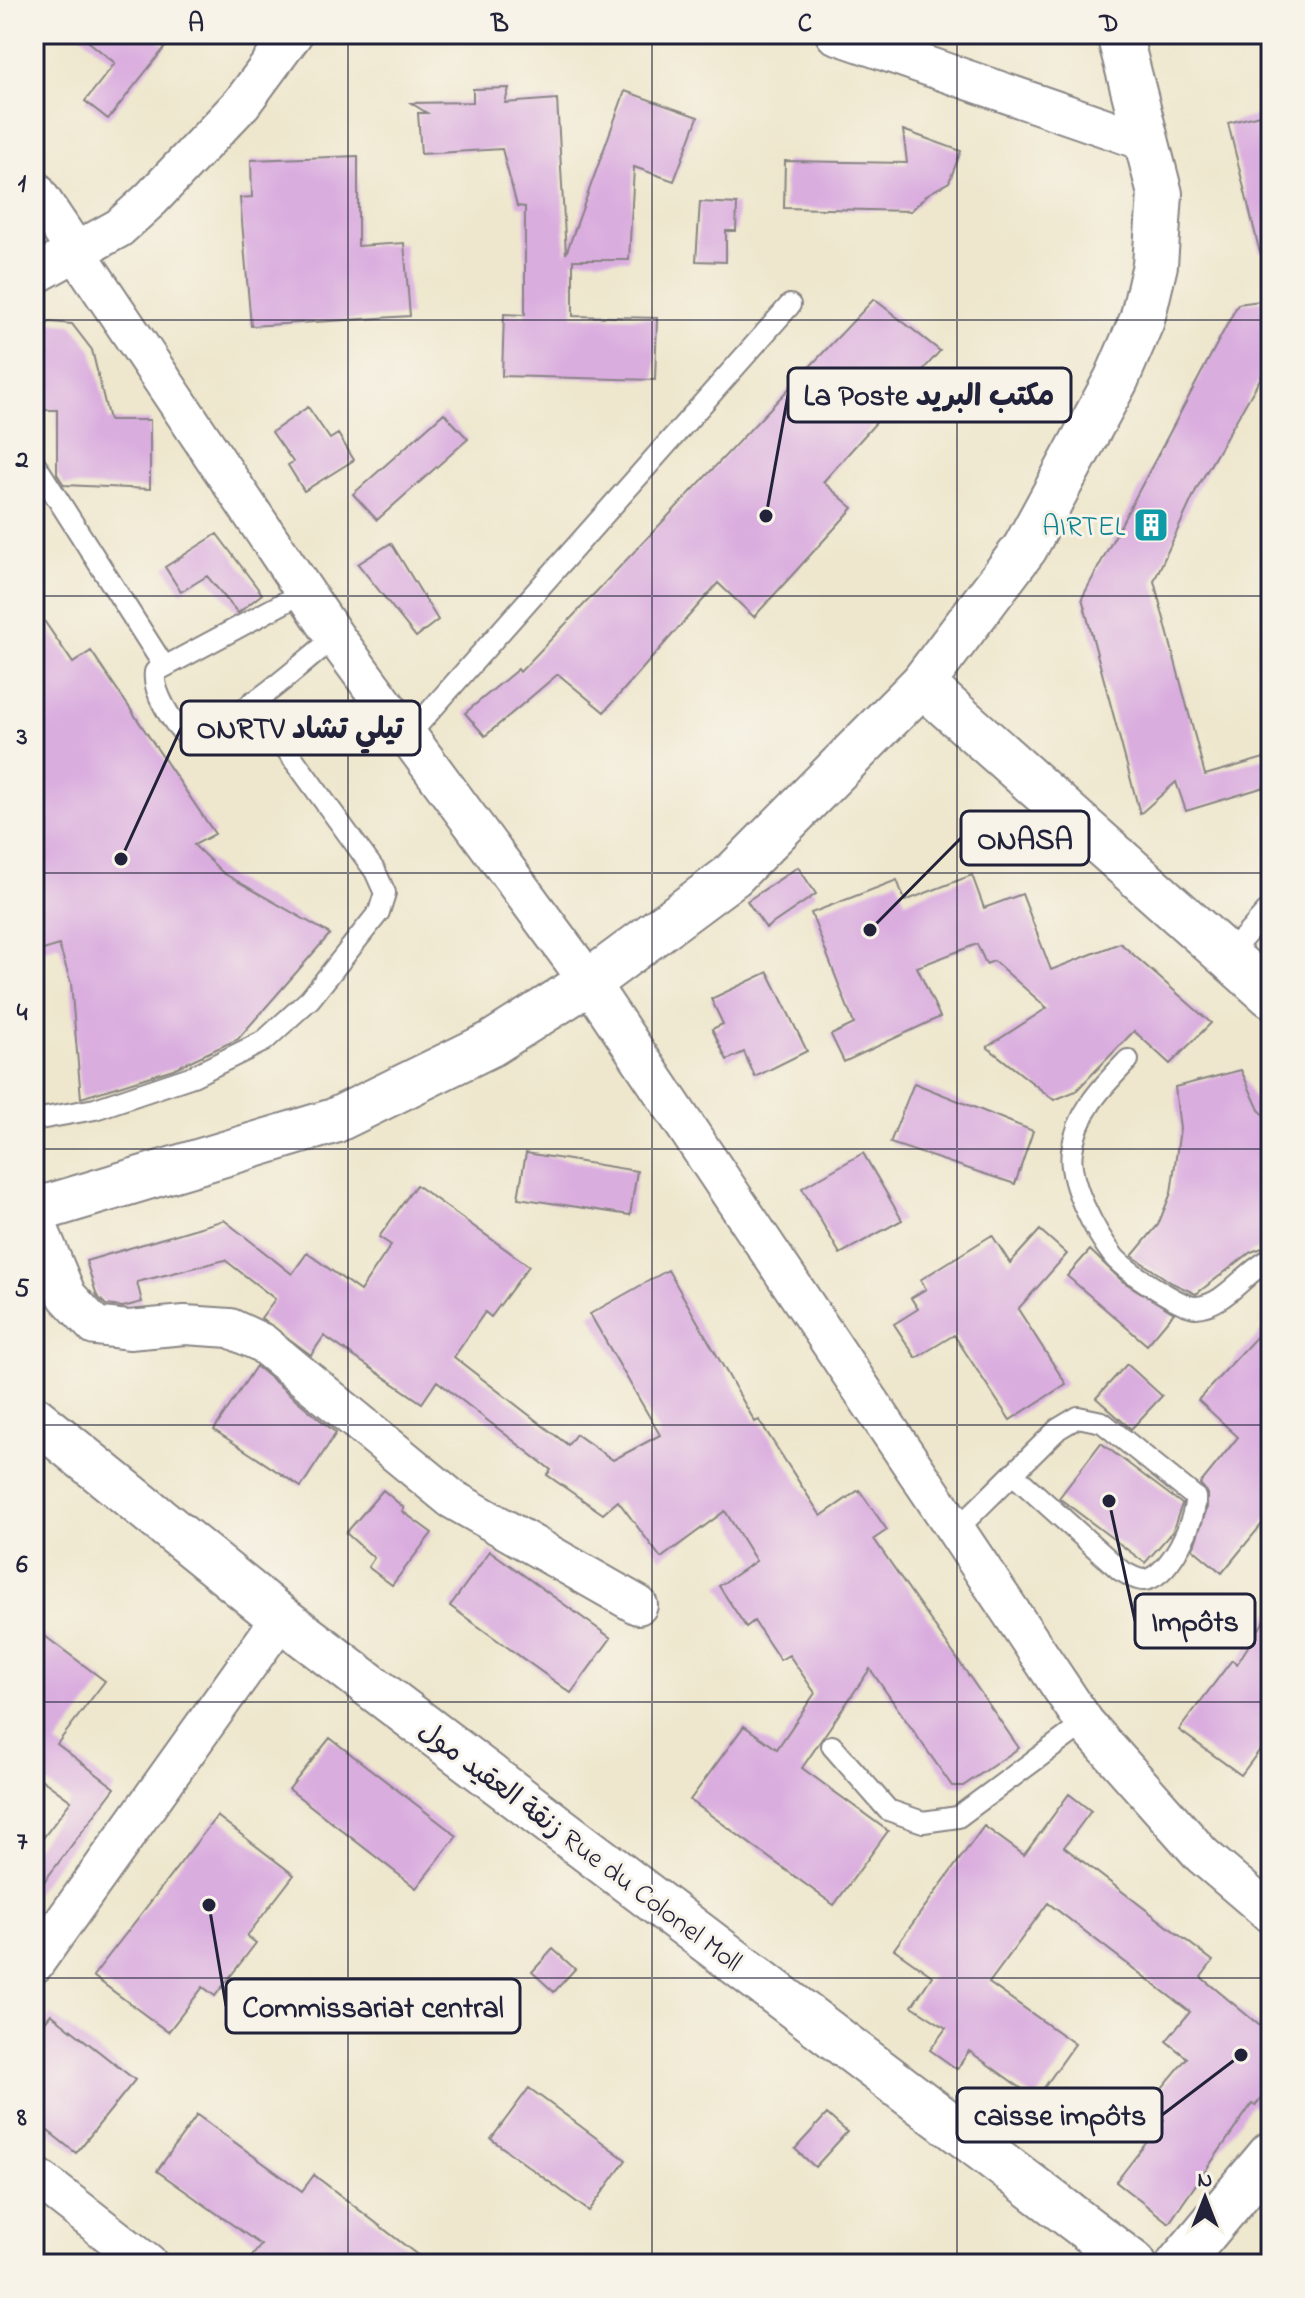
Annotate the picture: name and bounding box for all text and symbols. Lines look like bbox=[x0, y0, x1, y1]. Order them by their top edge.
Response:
text: A bbox=[188, 6, 204, 44]
text: B bbox=[490, 6, 509, 44]
text: C bbox=[798, 6, 812, 44]
text: D bbox=[1098, 6, 1119, 44]
text: 1 bbox=[18, 166, 27, 204]
callout: La Poste مكتب البريد bbox=[788, 368, 1071, 422]
text: La Poste مكتب البريد bbox=[804, 376, 1054, 420]
text: 2 bbox=[15, 442, 29, 480]
building icon: AIRTEL bbox=[1132, 506, 1170, 544]
place label: AIRTEL bbox=[1042, 508, 1126, 549]
callout: ONRTV تيلي تشاد bbox=[181, 701, 420, 755]
text: ONRTV تيلي تشاد bbox=[197, 709, 405, 754]
text: 3 bbox=[16, 719, 28, 757]
callout: ONASA bbox=[961, 811, 1089, 865]
text: ONASA bbox=[977, 820, 1073, 864]
text: 4 bbox=[17, 995, 28, 1033]
text: 5 bbox=[15, 1271, 30, 1309]
text: 6 bbox=[16, 1547, 28, 1585]
callout: Impôts bbox=[1135, 1594, 1255, 1648]
text: Impôts bbox=[1151, 1602, 1239, 1646]
street label: زنقة العقيد مول Rue du Colonel Moll bbox=[408, 1712, 749, 1983]
text: 7 bbox=[17, 1824, 28, 1862]
callout: Commissariat central bbox=[226, 1979, 520, 2033]
text: Commissariat central bbox=[242, 1988, 504, 2032]
callout: caisse impôts bbox=[957, 2088, 1162, 2142]
text: caisse impôts bbox=[974, 2096, 1146, 2140]
text: 8 bbox=[16, 2100, 27, 2138]
north arrow bbox=[1165, 2158, 1245, 2238]
text: N bbox=[1198, 2165, 1212, 2197]

